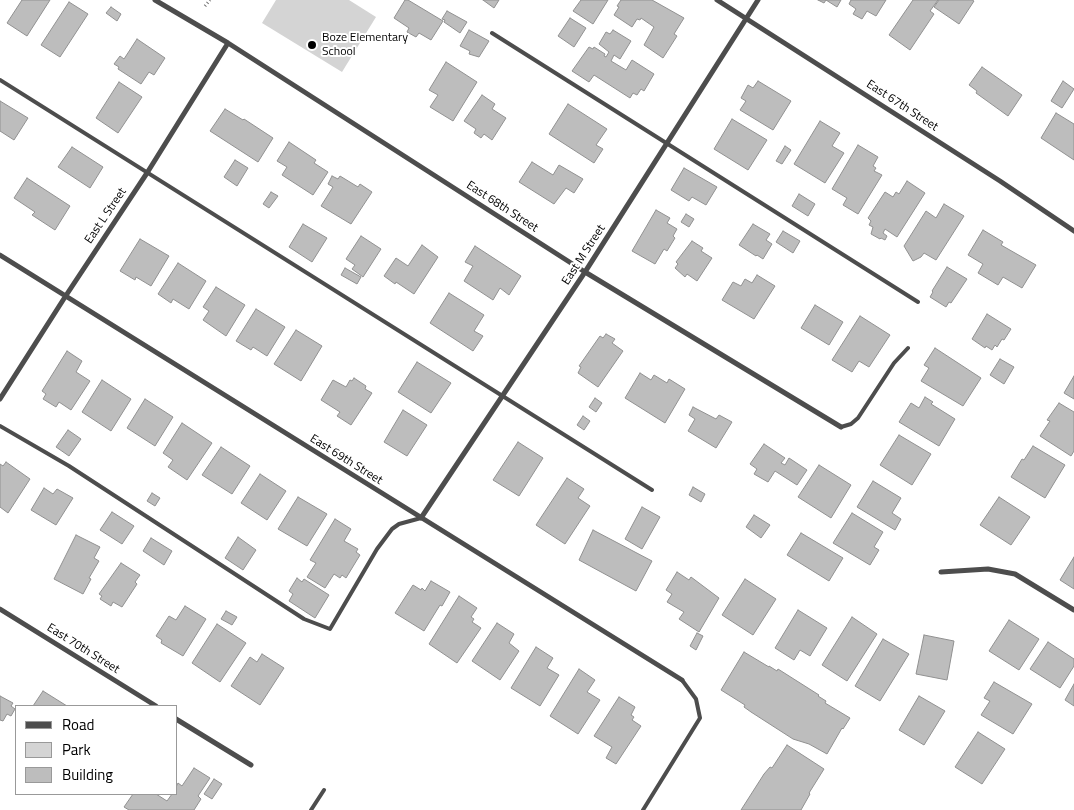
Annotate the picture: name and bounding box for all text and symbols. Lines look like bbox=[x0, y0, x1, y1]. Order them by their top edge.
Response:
place label: Boze Elementary School bbox=[322, 31, 408, 59]
marker: Boze Elementary School bbox=[306, 39, 318, 51]
street label: East 67th Street bbox=[863, 77, 941, 135]
street label: East 68th Street bbox=[463, 178, 541, 236]
street label: East L Street bbox=[82, 185, 130, 247]
street label: East M Street bbox=[559, 222, 609, 288]
street label: East 69th Street bbox=[307, 432, 385, 488]
street label: East 70th Street bbox=[44, 621, 122, 677]
legend bbox=[15, 705, 178, 795]
text: Road bbox=[62, 713, 94, 736]
text: Park bbox=[62, 738, 91, 761]
text: Building bbox=[62, 763, 113, 786]

